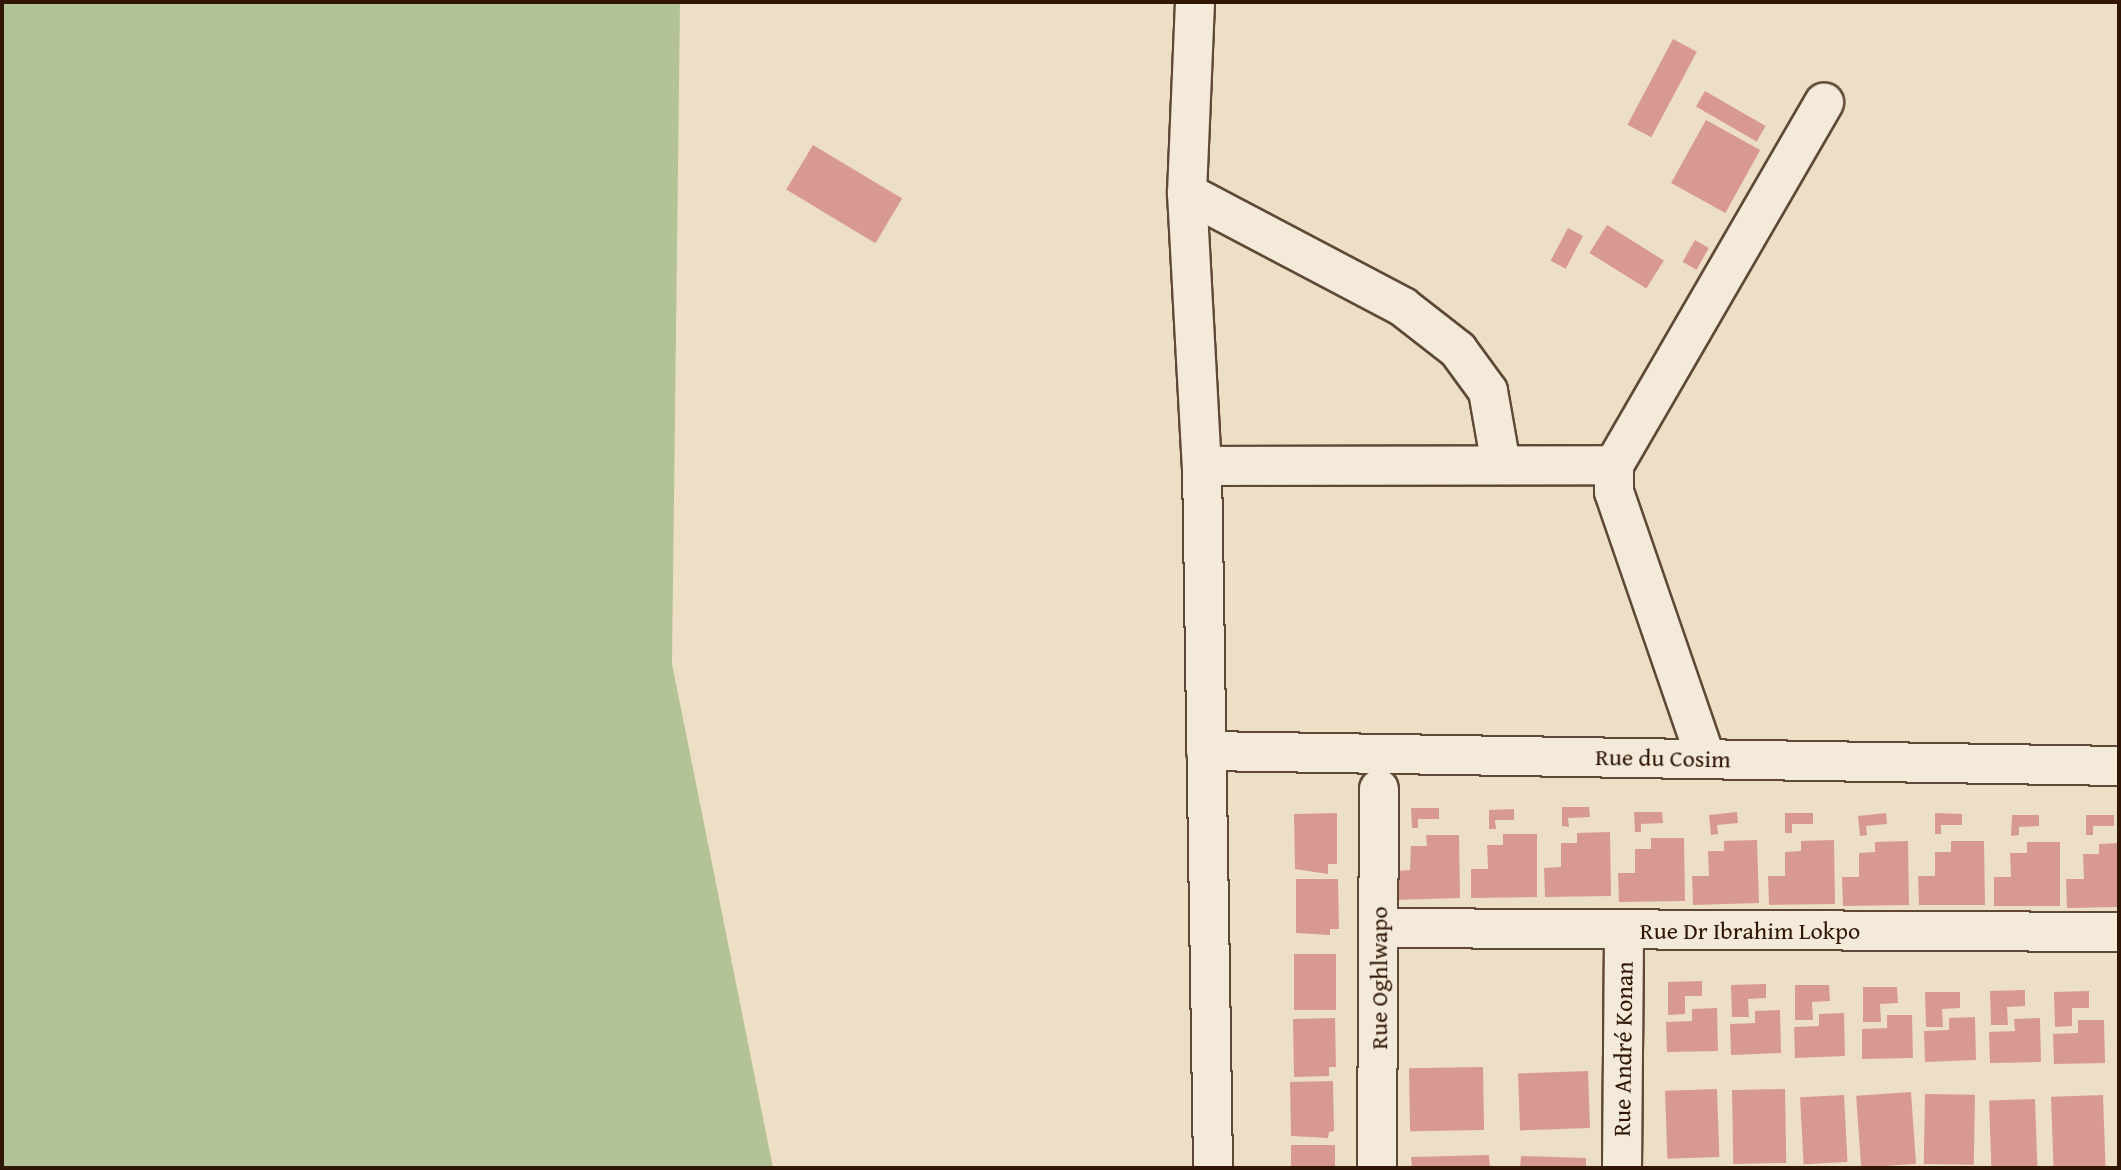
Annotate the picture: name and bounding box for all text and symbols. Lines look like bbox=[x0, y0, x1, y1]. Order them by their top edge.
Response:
street label: Rue du Cosim bbox=[1595, 742, 1731, 774]
street label: Rue Oghlwapo bbox=[1365, 906, 1393, 1050]
street label: Rue Dr Ibrahim Lokpo bbox=[1640, 917, 1860, 945]
street label: Rue André Konan bbox=[1607, 961, 1639, 1137]

